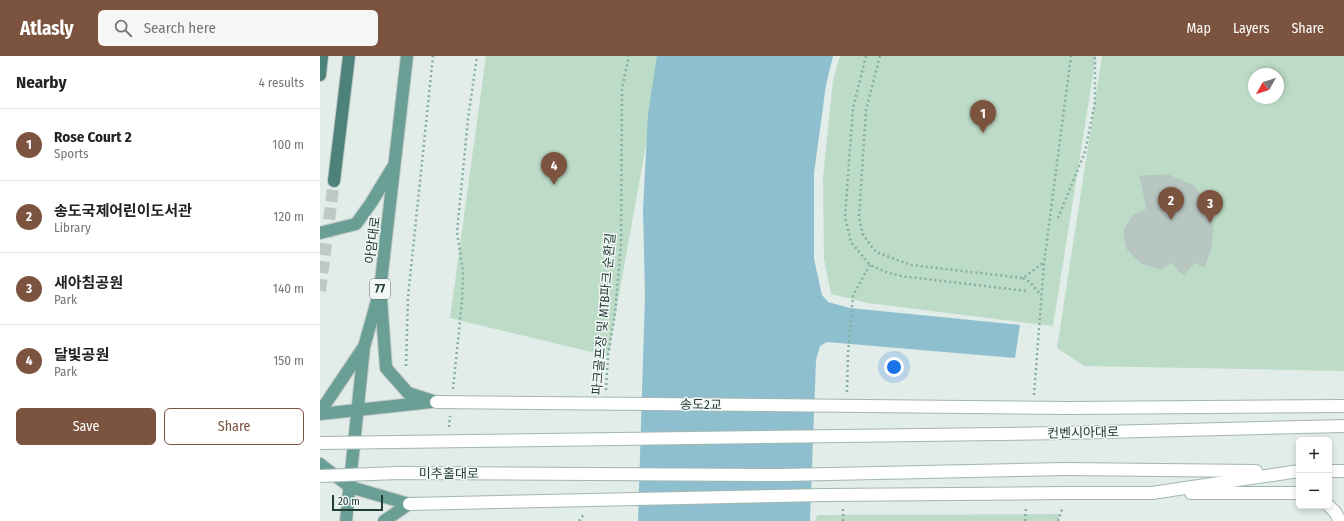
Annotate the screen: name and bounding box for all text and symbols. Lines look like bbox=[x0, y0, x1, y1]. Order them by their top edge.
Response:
search box bbox=[98, 10, 378, 46]
text: Atlasly bbox=[20, 17, 74, 40]
icon: search bbox=[112, 17, 134, 39]
text: Search here bbox=[144, 19, 216, 37]
text: Map bbox=[1187, 20, 1211, 37]
text: Layers bbox=[1233, 20, 1269, 37]
text: Share bbox=[1291, 20, 1324, 37]
north arrow bbox=[1248, 68, 1284, 104]
text: Nearby bbox=[16, 72, 67, 93]
text: 4 results bbox=[258, 75, 304, 90]
pin: 1 bbox=[970, 100, 996, 133]
text: Rose Court 2 bbox=[54, 128, 132, 146]
text: 1 bbox=[26, 137, 32, 152]
text: 100 m bbox=[272, 137, 304, 152]
text: Sports bbox=[54, 146, 89, 161]
pin: 4 bbox=[541, 152, 567, 185]
pin: 2 bbox=[1158, 187, 1184, 220]
pin: 3 bbox=[1197, 190, 1223, 223]
text: 송도국제어린이도서관 bbox=[54, 202, 192, 220]
text: 2 bbox=[26, 209, 32, 224]
text: 120 m bbox=[273, 209, 304, 224]
street label: 아암대로 bbox=[362, 215, 383, 265]
text: Library bbox=[54, 220, 91, 235]
street label: 파크골프장 및 MTB파크 순환길 bbox=[589, 232, 618, 396]
text: 새아침공원 bbox=[54, 274, 123, 292]
road number: 77 bbox=[370, 279, 390, 299]
text: 3 bbox=[26, 281, 32, 296]
text: 140 m bbox=[273, 281, 304, 296]
text: Park bbox=[54, 292, 77, 307]
text: 달빛공원 bbox=[54, 346, 109, 364]
text: 4 bbox=[26, 353, 32, 368]
text: 150 m bbox=[273, 353, 304, 368]
your location bbox=[884, 357, 904, 377]
text: Park bbox=[54, 364, 77, 379]
street label: 송도2교 bbox=[680, 397, 722, 412]
button: Save bbox=[16, 408, 156, 445]
button: Share bbox=[164, 408, 304, 445]
street label: 컨벤시아대로 bbox=[1047, 424, 1119, 441]
map controls bbox=[1296, 437, 1332, 509]
button: + bbox=[1296, 437, 1332, 473]
street label: 미추홀대로 bbox=[419, 466, 479, 481]
button: − bbox=[1296, 473, 1332, 509]
scale bar bbox=[332, 493, 383, 512]
text: 20 m bbox=[338, 495, 360, 508]

